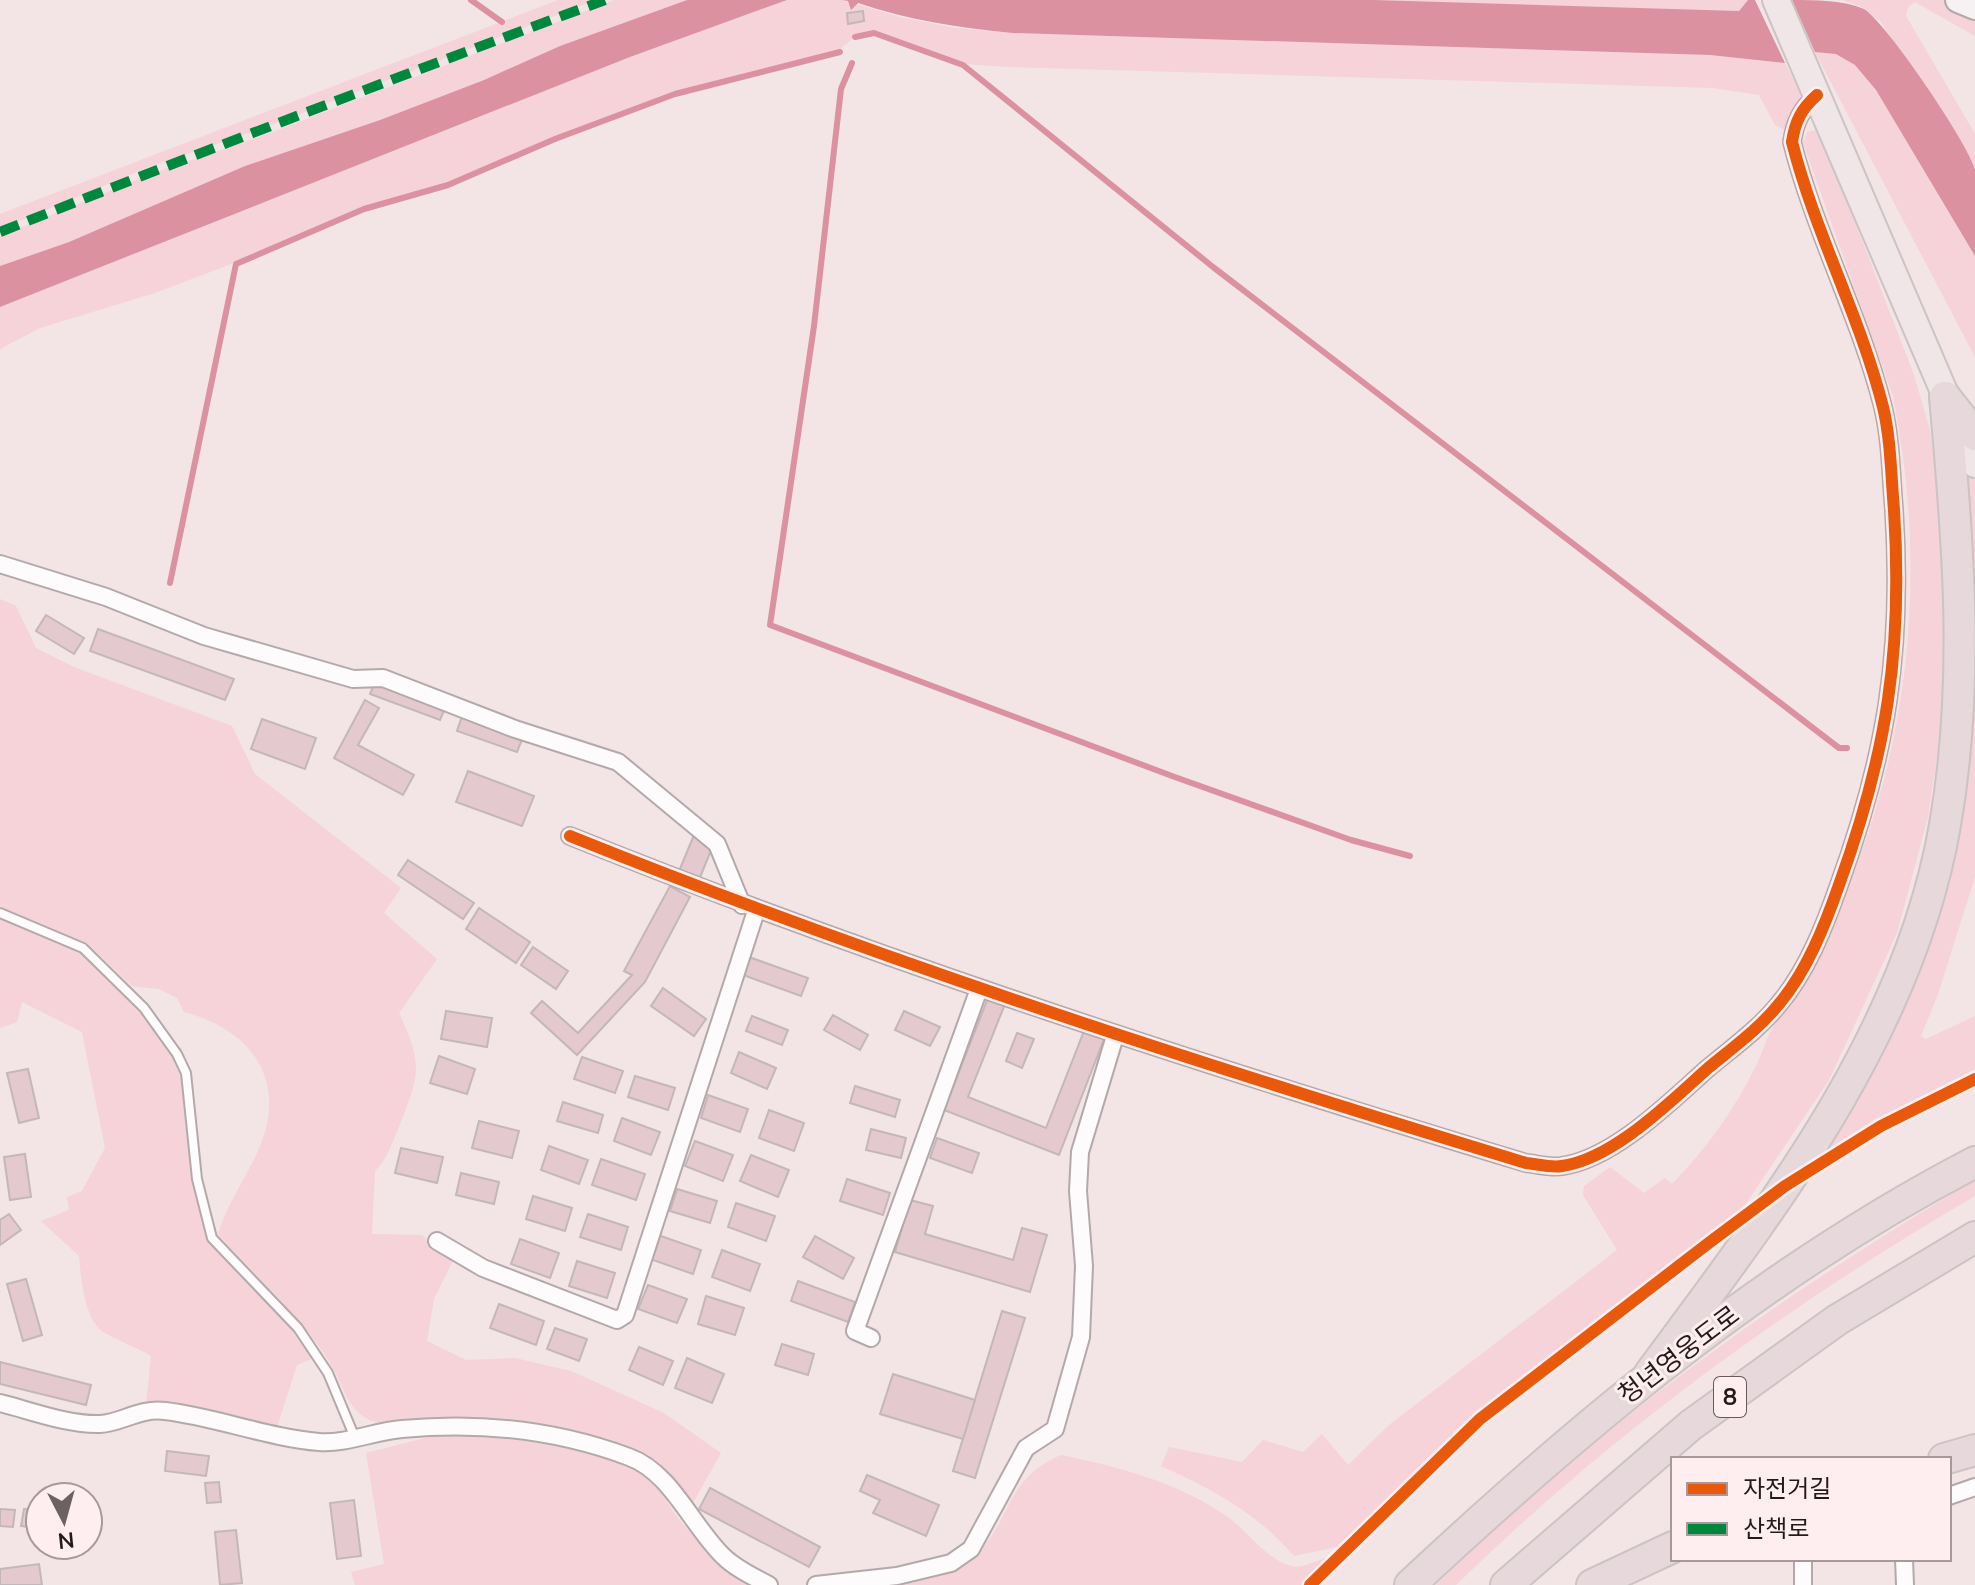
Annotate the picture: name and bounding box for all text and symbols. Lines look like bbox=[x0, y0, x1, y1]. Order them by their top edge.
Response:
street label: 청년영웅도로 bbox=[1611, 1298, 1747, 1412]
road number: 8 bbox=[1714, 1377, 1746, 1417]
legend bbox=[1671, 1457, 1951, 1561]
text: 자전거길 bbox=[1743, 1473, 1831, 1505]
north arrow bbox=[24, 1481, 104, 1561]
text: 산책로 bbox=[1743, 1513, 1809, 1545]
text: N bbox=[56, 1524, 76, 1556]

